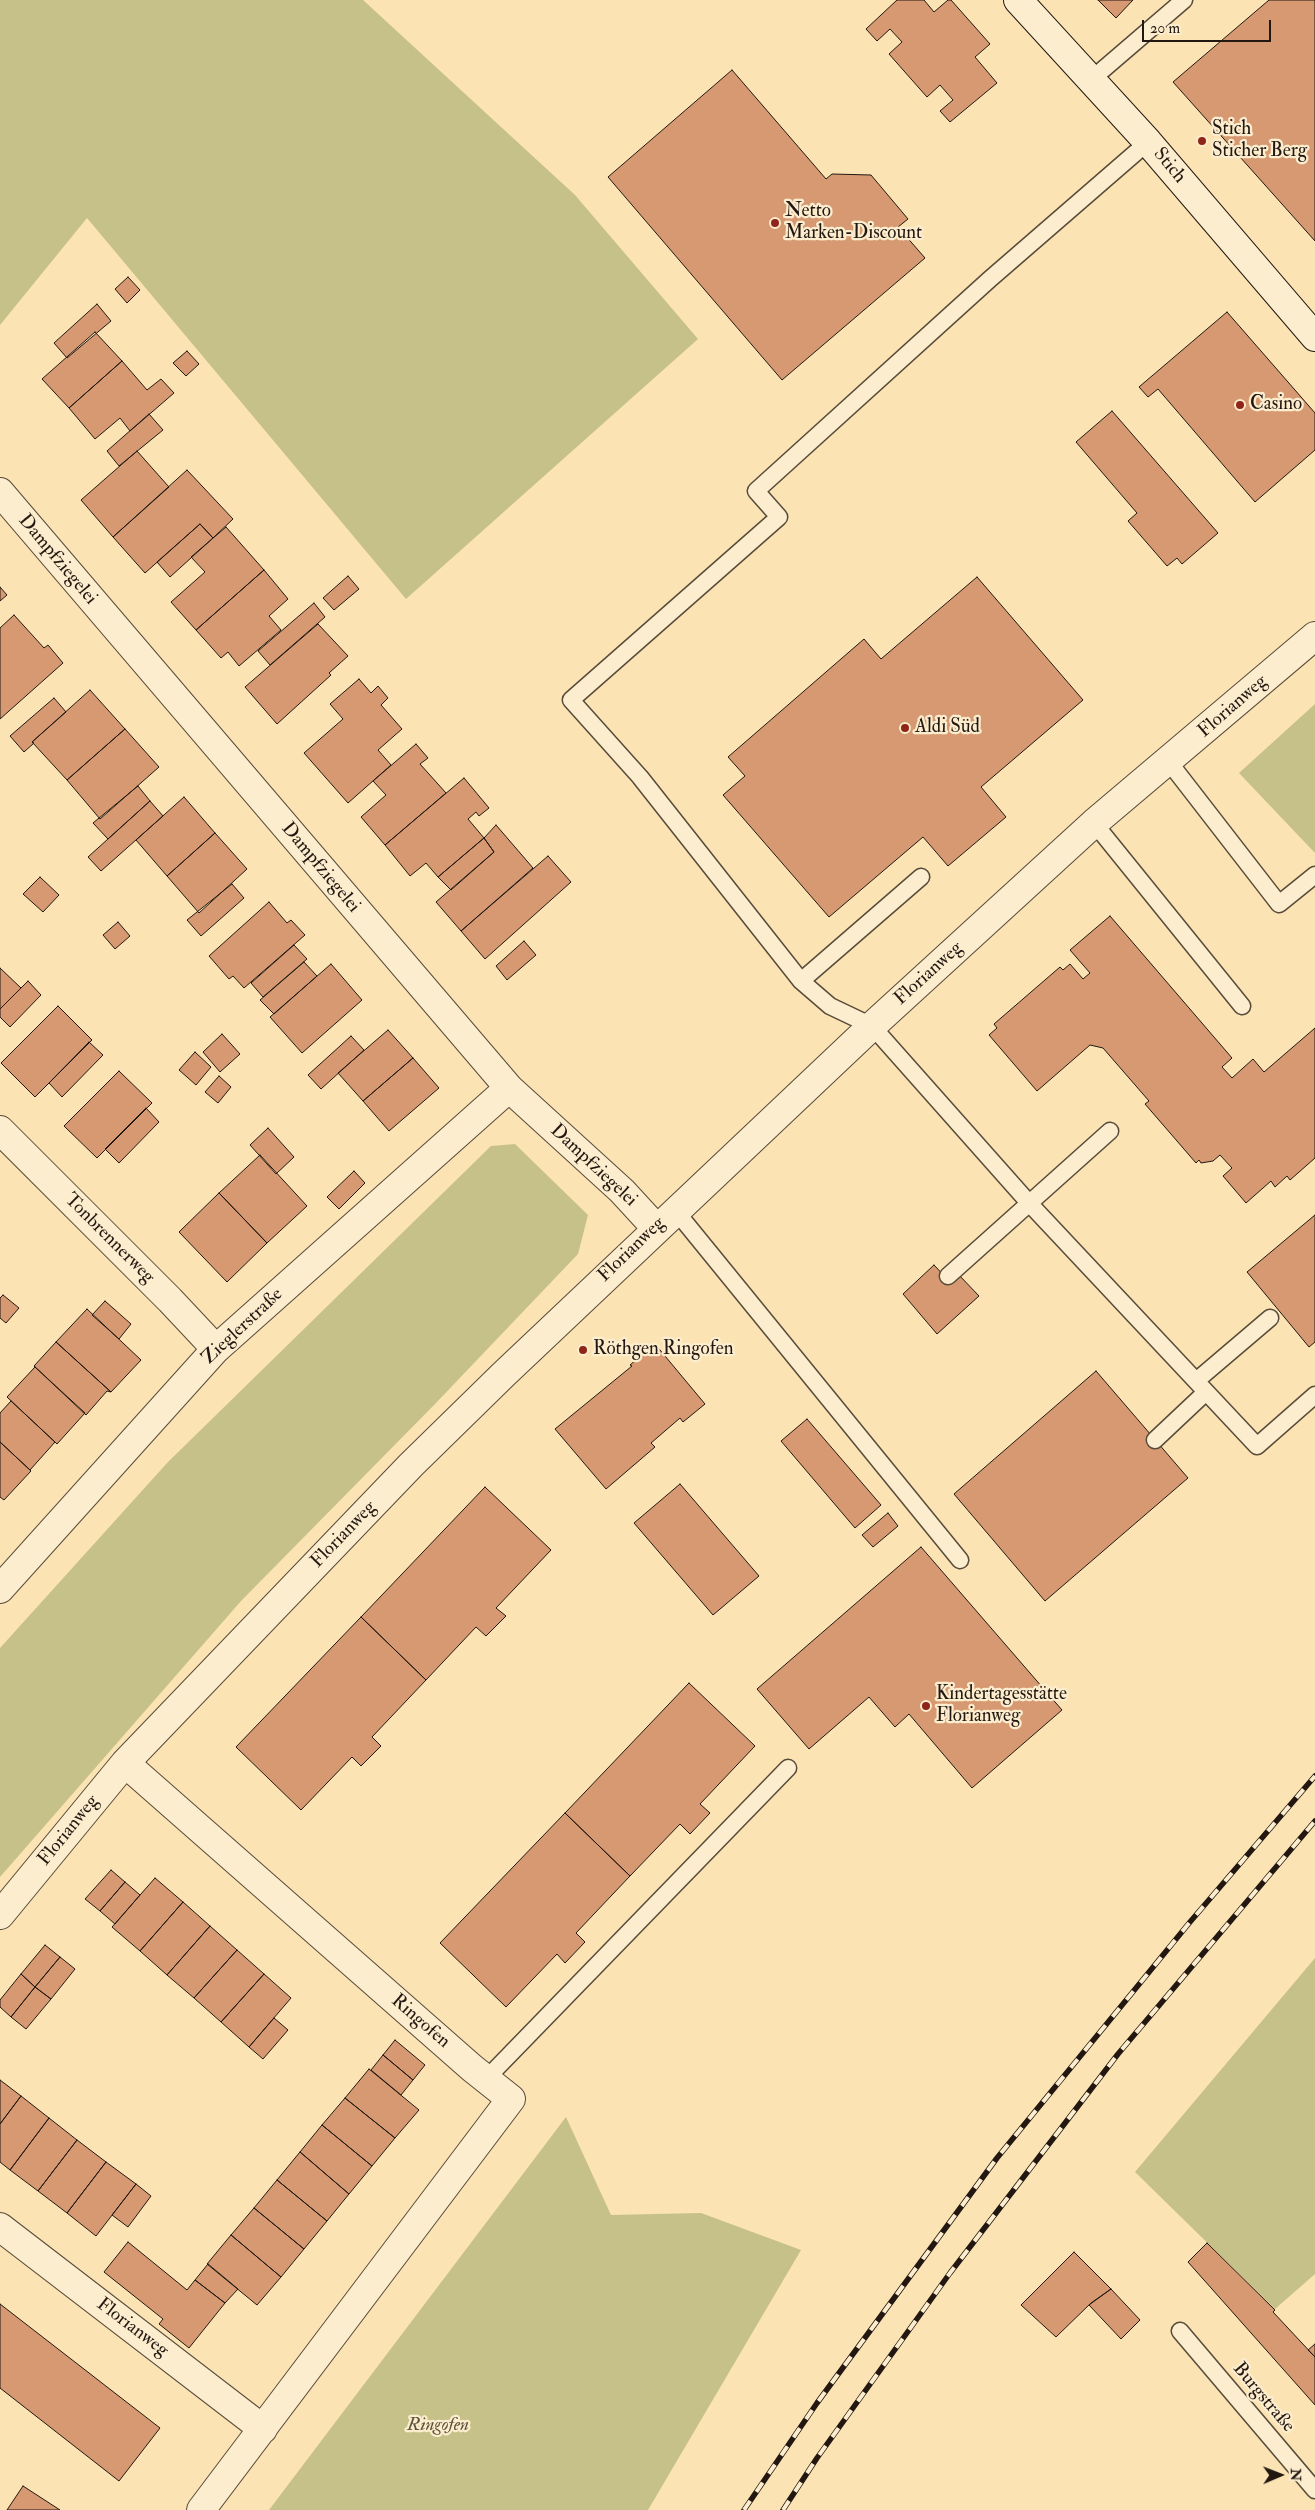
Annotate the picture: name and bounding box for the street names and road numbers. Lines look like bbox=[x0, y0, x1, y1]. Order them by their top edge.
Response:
street label: Stich bbox=[1148, 144, 1190, 188]
street label: Dampfziegelei bbox=[13, 510, 101, 610]
street label: Florianweg bbox=[1194, 671, 1272, 743]
street label: Dampfziegelei bbox=[276, 818, 364, 918]
street label: Florianweg bbox=[890, 937, 968, 1011]
street label: Dampfziegelei bbox=[545, 1120, 641, 1212]
street label: Tonbrennerweg bbox=[59, 1189, 159, 1289]
street label: Florianweg bbox=[594, 1213, 670, 1287]
street label: Zieglerstraße bbox=[198, 1284, 288, 1370]
street label: Florianweg bbox=[307, 1497, 381, 1573]
street label: Florianweg bbox=[34, 1791, 104, 1871]
street label: Ringofen bbox=[386, 1990, 454, 2054]
street label: Florianweg bbox=[92, 2294, 172, 2362]
street label: Burgstraße bbox=[1227, 2358, 1299, 2438]

